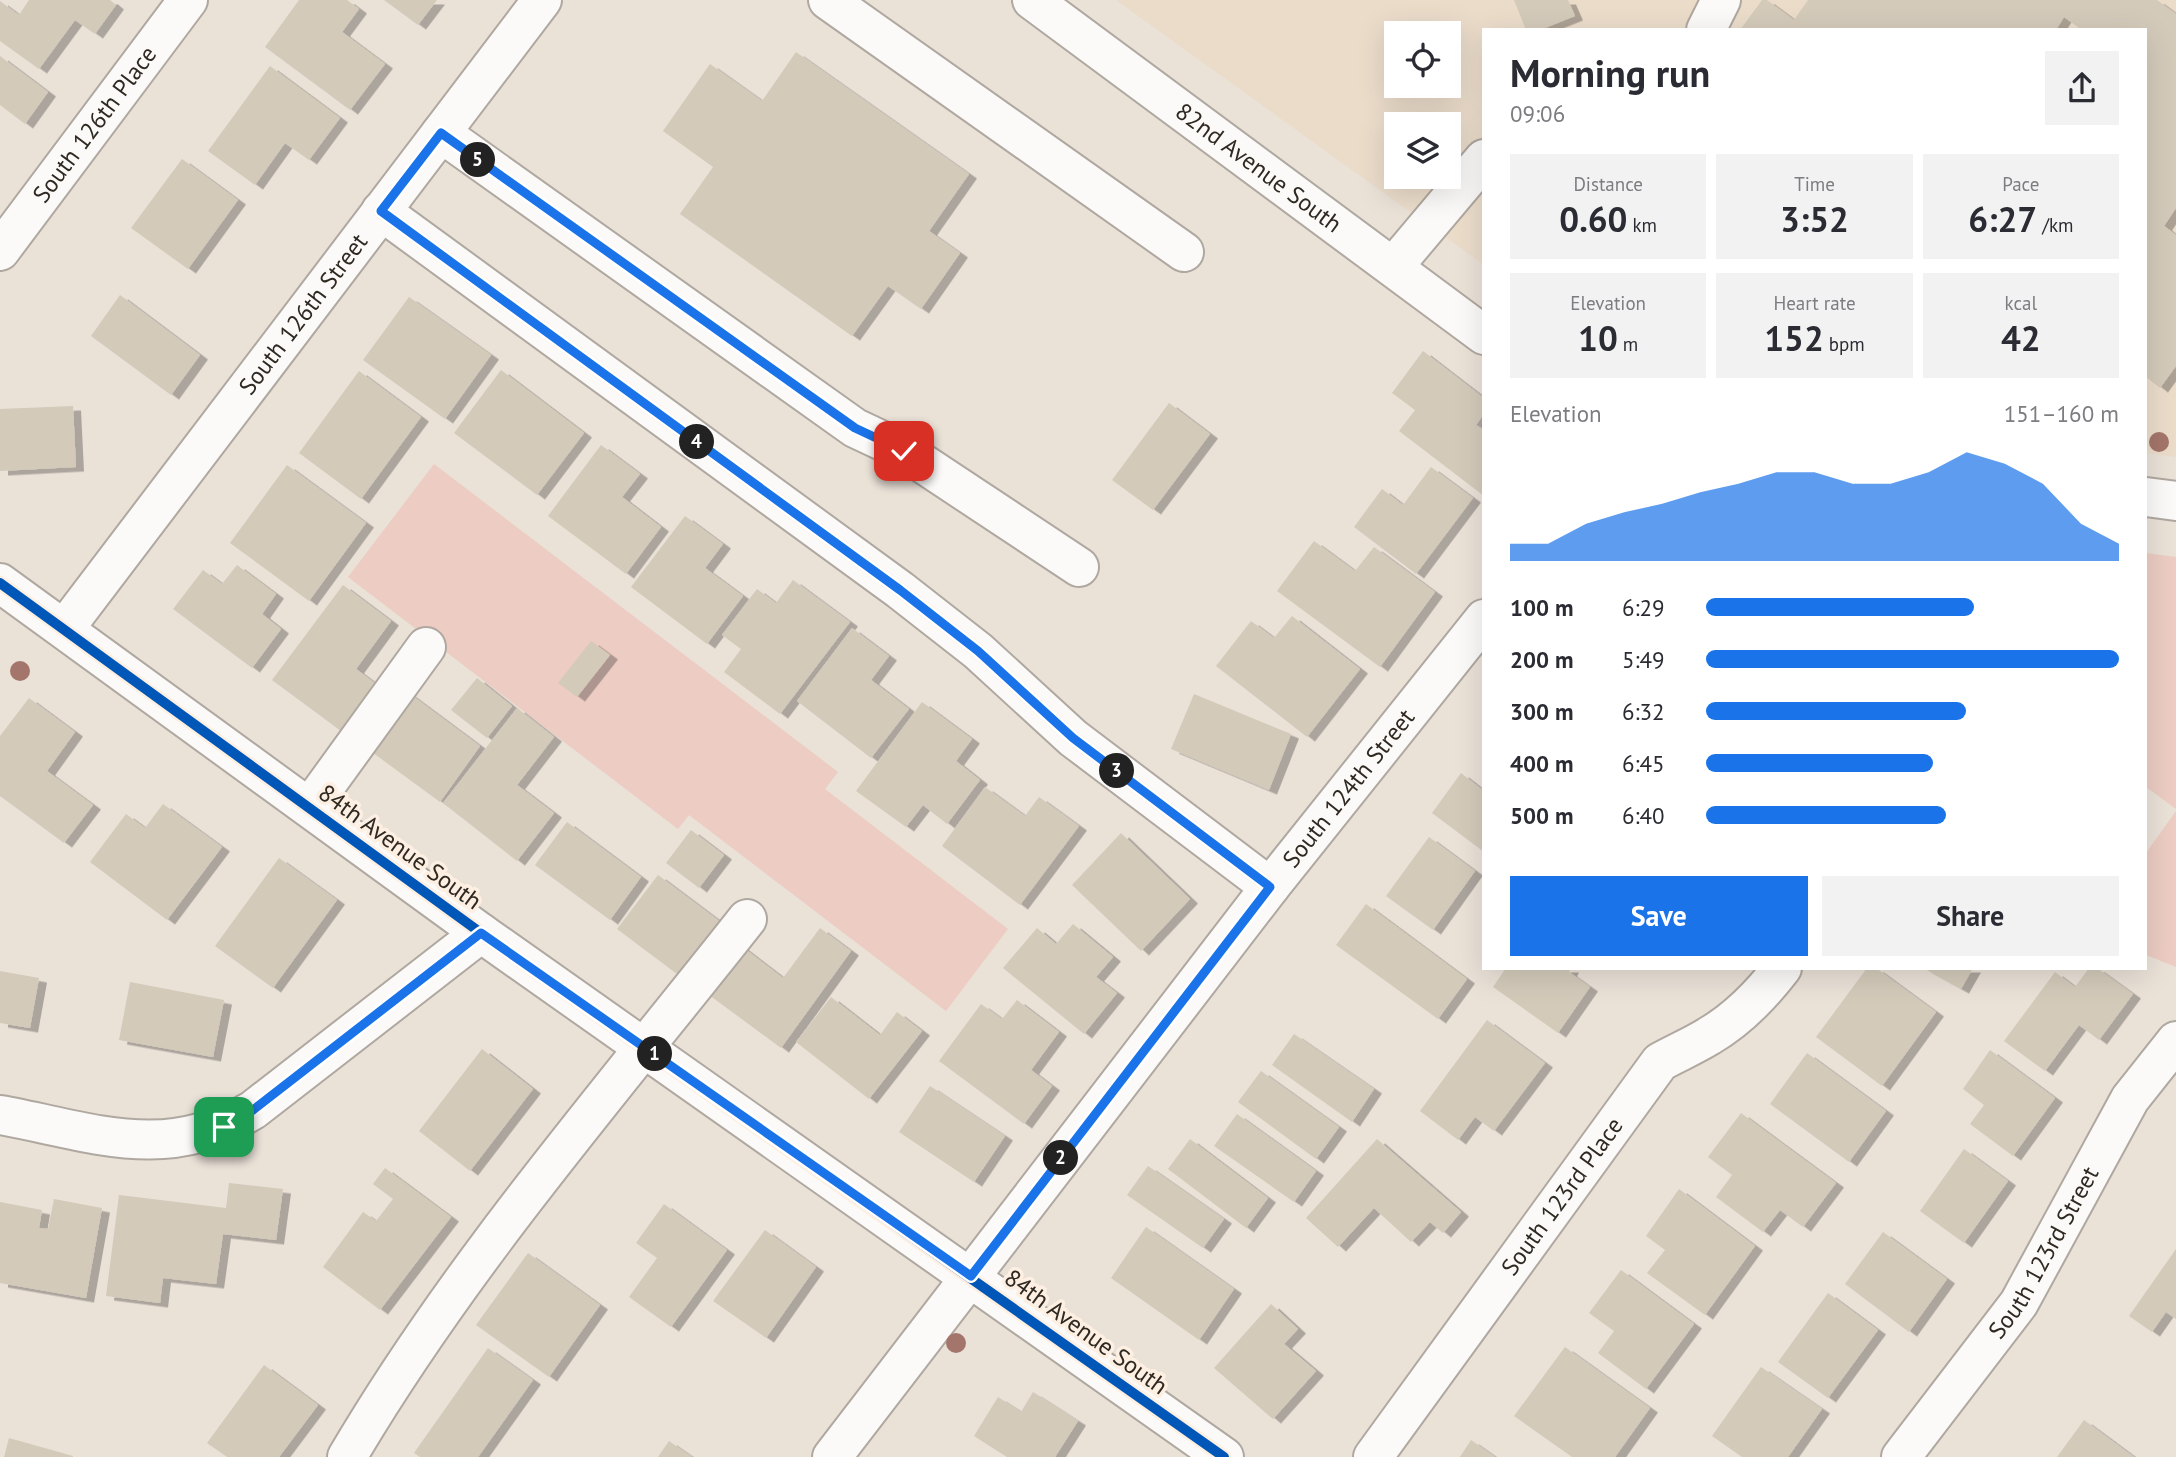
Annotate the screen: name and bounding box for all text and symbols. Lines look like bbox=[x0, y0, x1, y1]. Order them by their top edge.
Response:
map controls bbox=[1384, 21, 1461, 189]
button: locate bbox=[1384, 21, 1461, 98]
street label: South 126th Place bbox=[26, 40, 163, 209]
text: Morning run bbox=[1510, 48, 1710, 97]
button: share bbox=[2045, 51, 2119, 125]
street label: 82nd Avenue South bbox=[1170, 96, 1348, 239]
text: 09:06 bbox=[1510, 99, 1565, 128]
button: layers bbox=[1384, 112, 1461, 189]
pin: 5 bbox=[461, 142, 496, 178]
text: 5 bbox=[472, 147, 483, 171]
text: Distance bbox=[1573, 172, 1643, 196]
text: Time bbox=[1794, 172, 1835, 196]
text: Pace bbox=[2002, 172, 2039, 196]
text: 0.60 bbox=[1559, 196, 1627, 242]
text: 3:52 bbox=[1780, 196, 1849, 242]
text: 6:27 bbox=[1968, 196, 2037, 242]
text: km bbox=[1627, 213, 1657, 237]
text: /km bbox=[2037, 213, 2073, 237]
street label: South 126th Street bbox=[232, 227, 374, 401]
text: Elevation bbox=[1570, 291, 1646, 315]
text: Heart rate bbox=[1773, 291, 1856, 315]
text: kcal bbox=[2005, 291, 2037, 315]
text: 10 bbox=[1578, 315, 1618, 361]
text: 152 bbox=[1764, 315, 1824, 361]
text: 42 bbox=[2001, 315, 2041, 361]
text: m bbox=[1618, 332, 1638, 356]
text: bpm bbox=[1824, 332, 1865, 356]
text: Elevation bbox=[1510, 399, 1602, 428]
text: 151–160 m bbox=[2004, 399, 2119, 428]
pin bbox=[874, 421, 934, 481]
pin: 4 bbox=[680, 424, 714, 460]
text: 4 bbox=[691, 429, 702, 453]
icon: check bbox=[885, 432, 923, 470]
text: 100 m bbox=[1510, 593, 1573, 622]
text: 6:29 bbox=[1622, 593, 1665, 622]
text: 200 m bbox=[1510, 645, 1573, 674]
text: 5:49 bbox=[1622, 645, 1665, 674]
text: 300 m bbox=[1510, 697, 1573, 726]
text: 6:32 bbox=[1622, 697, 1665, 726]
street label: South 124th Street bbox=[1276, 702, 1421, 874]
text: 400 m bbox=[1510, 749, 1573, 778]
text: 6:45 bbox=[1622, 749, 1665, 778]
pin: 3 bbox=[1100, 754, 1134, 788]
text: 3 bbox=[1111, 758, 1122, 782]
street label: 84th Avenue South bbox=[313, 777, 488, 916]
text: 500 m bbox=[1510, 801, 1573, 830]
text: 6:40 bbox=[1622, 801, 1665, 830]
button: Save bbox=[1510, 876, 1808, 956]
button: Share bbox=[1822, 876, 2119, 956]
pin: 1 bbox=[638, 1036, 672, 1072]
text: 1 bbox=[649, 1041, 660, 1065]
pin bbox=[194, 1097, 254, 1157]
icon: arrive bbox=[205, 1108, 243, 1146]
street label: South 123rd Place bbox=[1494, 1111, 1630, 1281]
pin: 2 bbox=[1044, 1140, 1078, 1176]
text: 2 bbox=[1055, 1145, 1066, 1169]
street label: South 123rd Street bbox=[1981, 1161, 2105, 1345]
street label: 84th Avenue South bbox=[999, 1262, 1174, 1401]

